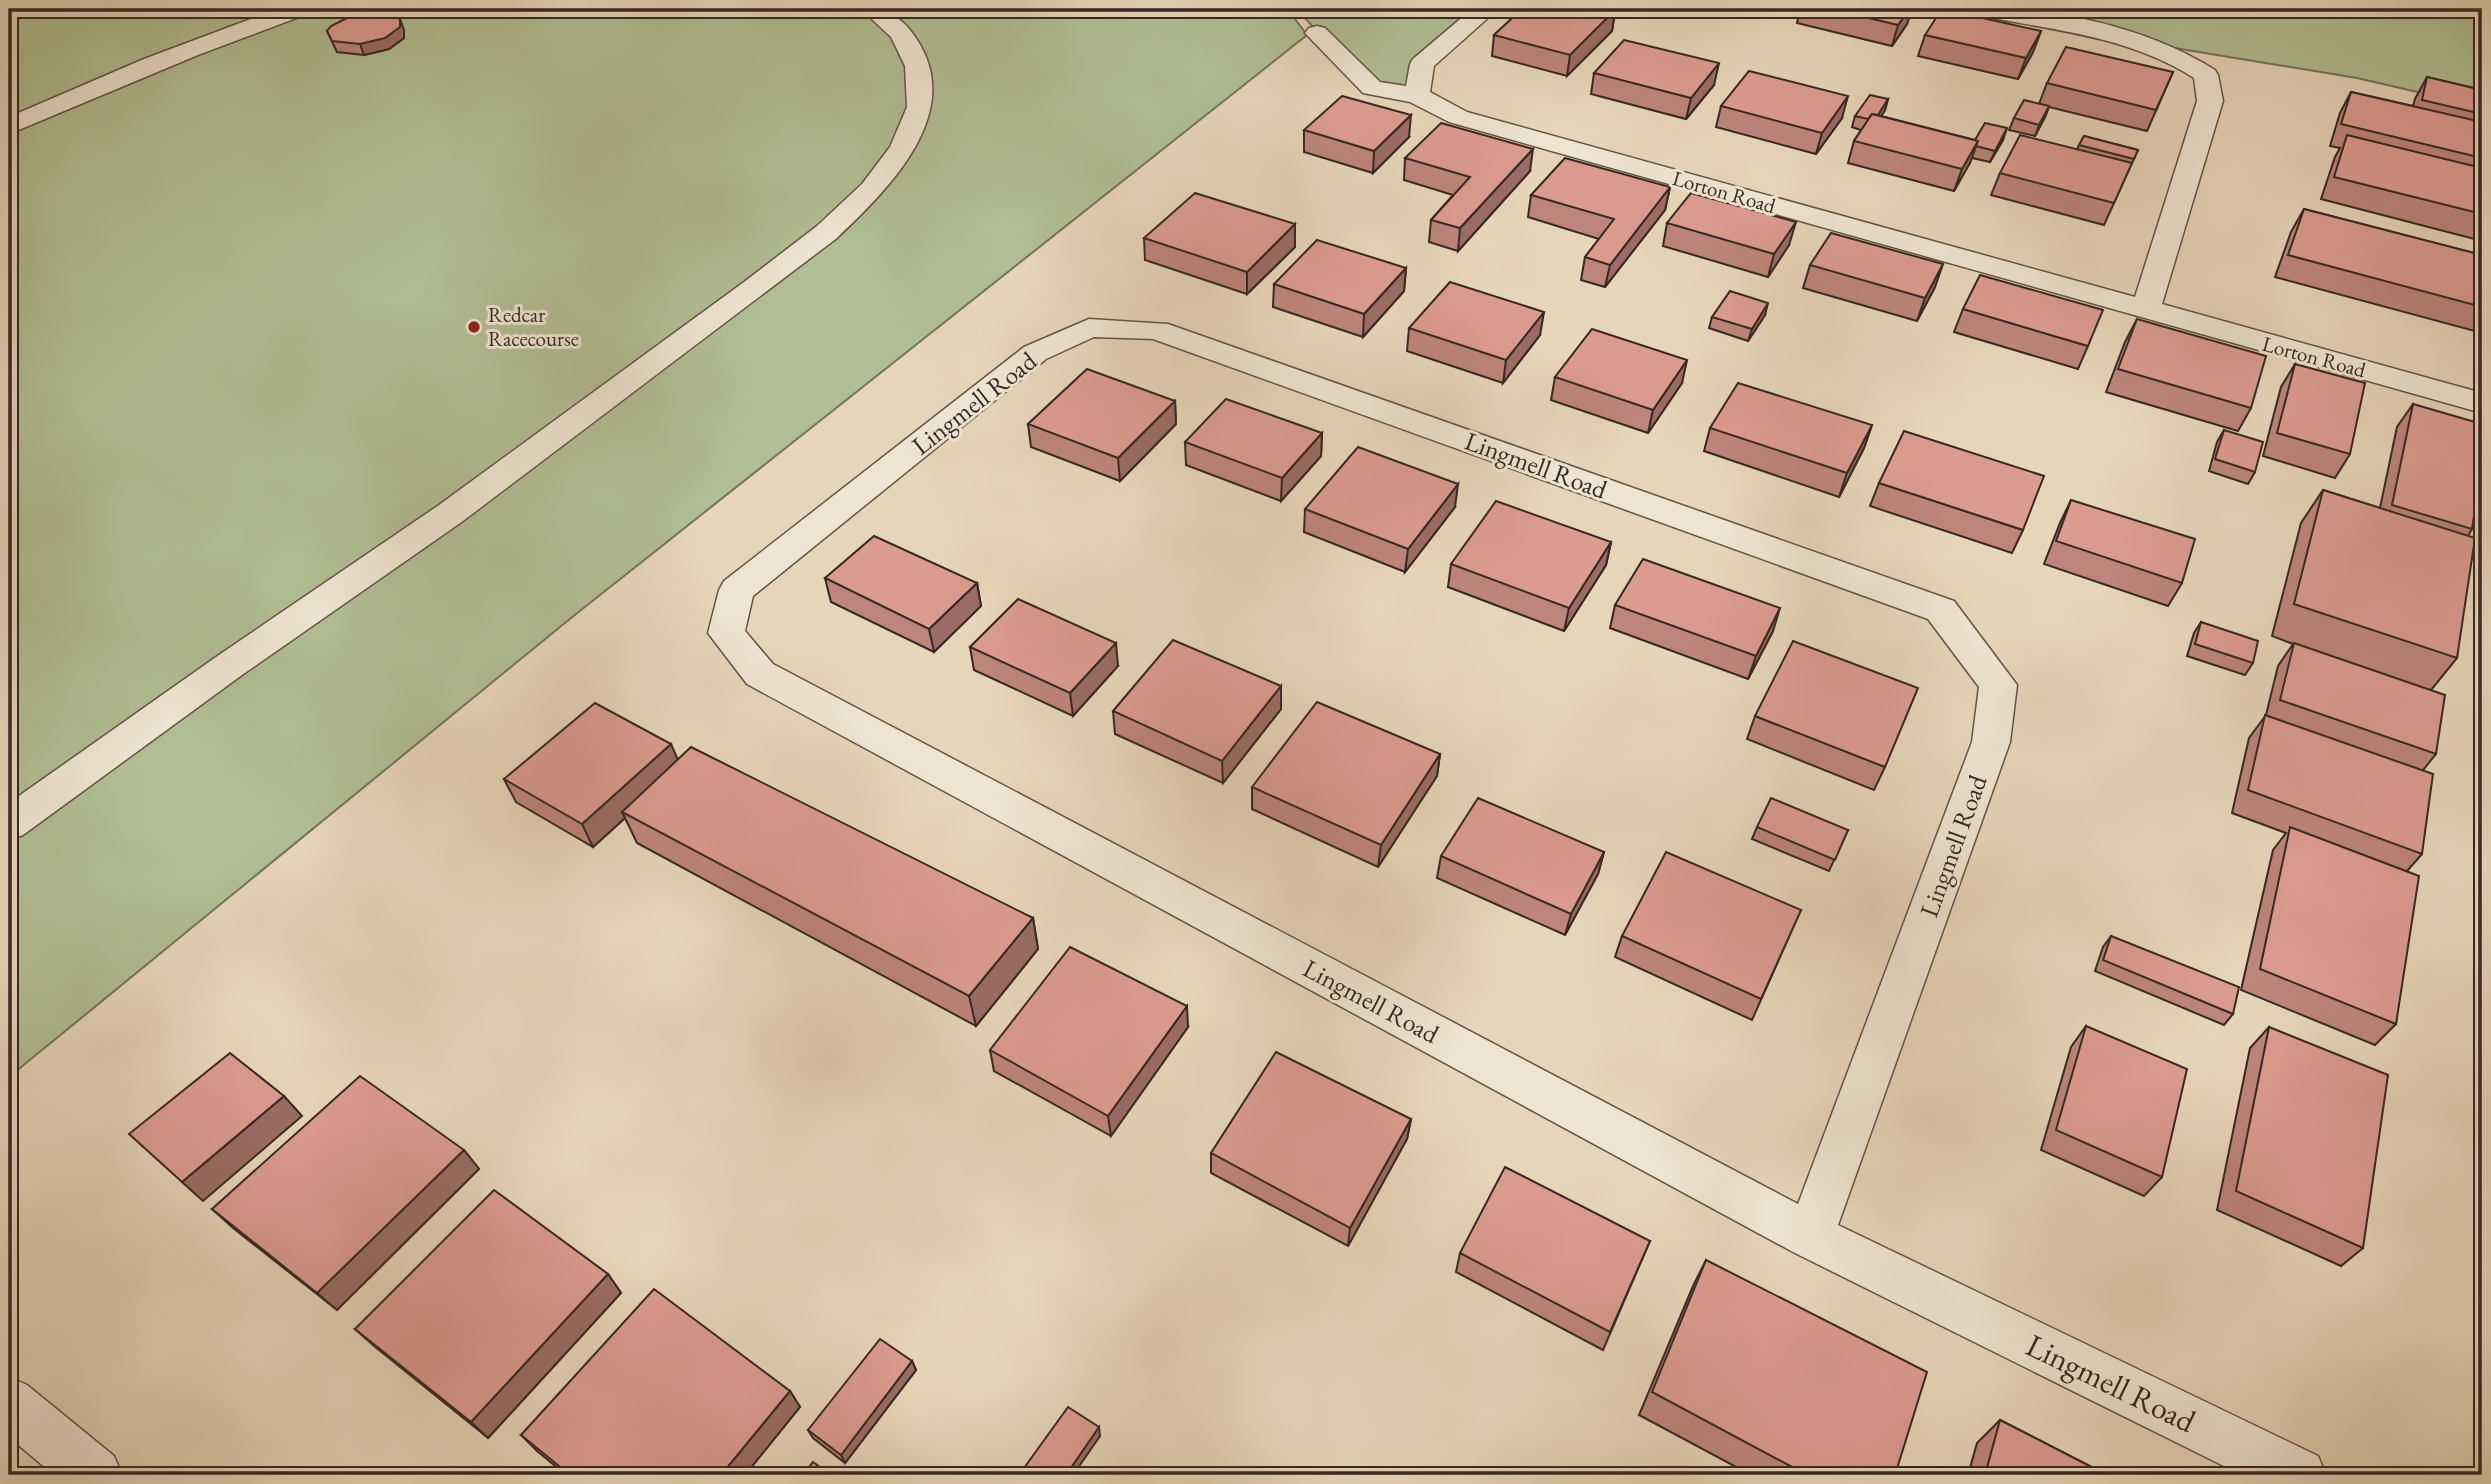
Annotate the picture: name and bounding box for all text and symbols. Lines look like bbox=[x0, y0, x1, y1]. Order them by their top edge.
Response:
street label: Lorton Road bbox=[1670, 164, 1779, 219]
place label: Redcar Racecourse bbox=[488, 301, 579, 352]
marker: Redcar Racecourse bbox=[466, 319, 482, 335]
street label: Lorton Road bbox=[2259, 330, 2369, 383]
street label: Lingmell Road bbox=[905, 343, 1044, 462]
street label: Lingmell Road bbox=[1460, 424, 1613, 507]
street label: Lingmell Road bbox=[1912, 769, 1995, 922]
street label: Lingmell Road bbox=[1297, 951, 1446, 1051]
street label: Lingmell Road bbox=[2019, 1324, 2203, 1442]

